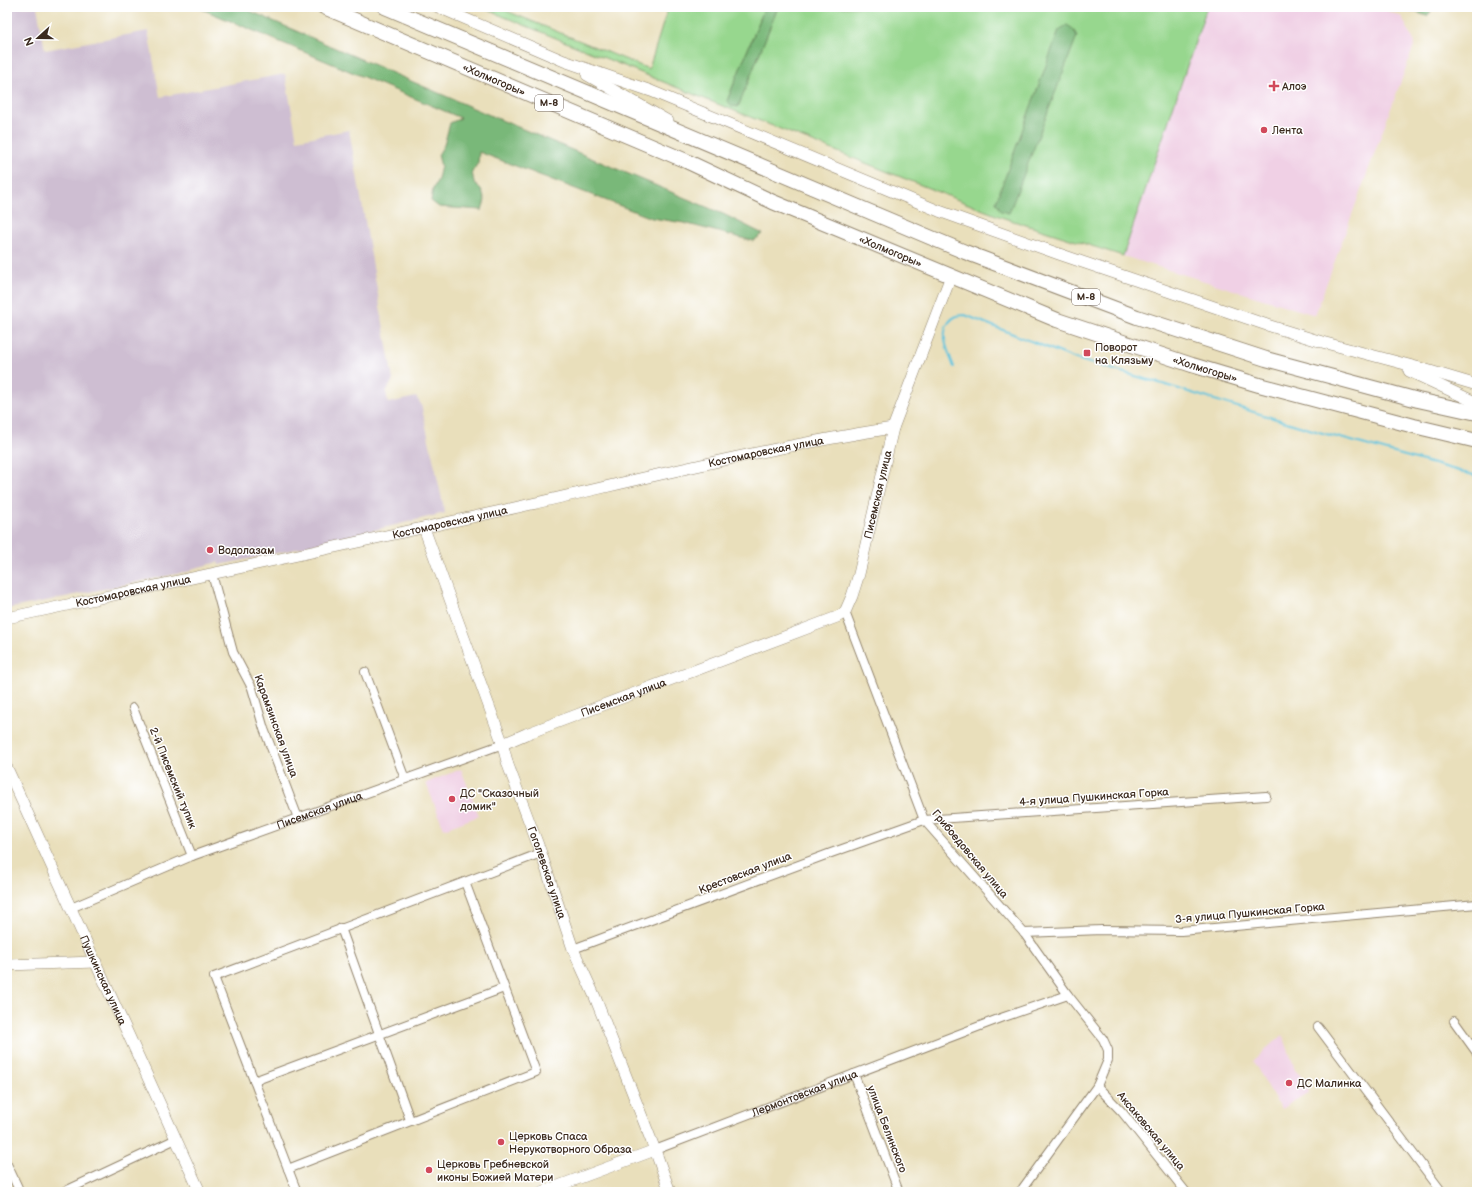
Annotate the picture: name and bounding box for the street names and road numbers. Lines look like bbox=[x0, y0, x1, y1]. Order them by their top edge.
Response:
street label: «Холмогоры» bbox=[461, 60, 528, 99]
road number: М-8 bbox=[535, 95, 563, 111]
street label: «Холмогоры» bbox=[857, 232, 924, 270]
road number: М-8 bbox=[1072, 289, 1100, 305]
street label: «Холмогоры» bbox=[1171, 352, 1239, 385]
street label: Костомаровская улица bbox=[707, 433, 825, 470]
street label: Писемская улица bbox=[861, 449, 894, 540]
street label: Костомаровская улица bbox=[391, 503, 509, 541]
street label: Костомаровская улица bbox=[74, 572, 192, 610]
street label: Карамзинская улица bbox=[251, 673, 301, 780]
street label: Писемская улица bbox=[579, 675, 668, 719]
street label: 2-й Писемский тупик bbox=[147, 725, 199, 831]
street label: 4-я улица Пушкинская Горка bbox=[1019, 785, 1170, 809]
street label: Писемская улица bbox=[275, 789, 364, 832]
street label: Грибоедовская улица bbox=[929, 807, 1011, 901]
street label: Гоголевская улица bbox=[525, 825, 569, 921]
street label: Крестовская улица bbox=[697, 849, 794, 897]
street label: 3-я улица Пушкинская Горка bbox=[1175, 900, 1326, 926]
street label: Пушкинская улица bbox=[77, 933, 130, 1027]
street label: Лермонтовская улица bbox=[749, 1067, 860, 1119]
street label: улица Белинского bbox=[864, 1084, 910, 1175]
street label: Аксаковская улица bbox=[1114, 1088, 1188, 1173]

